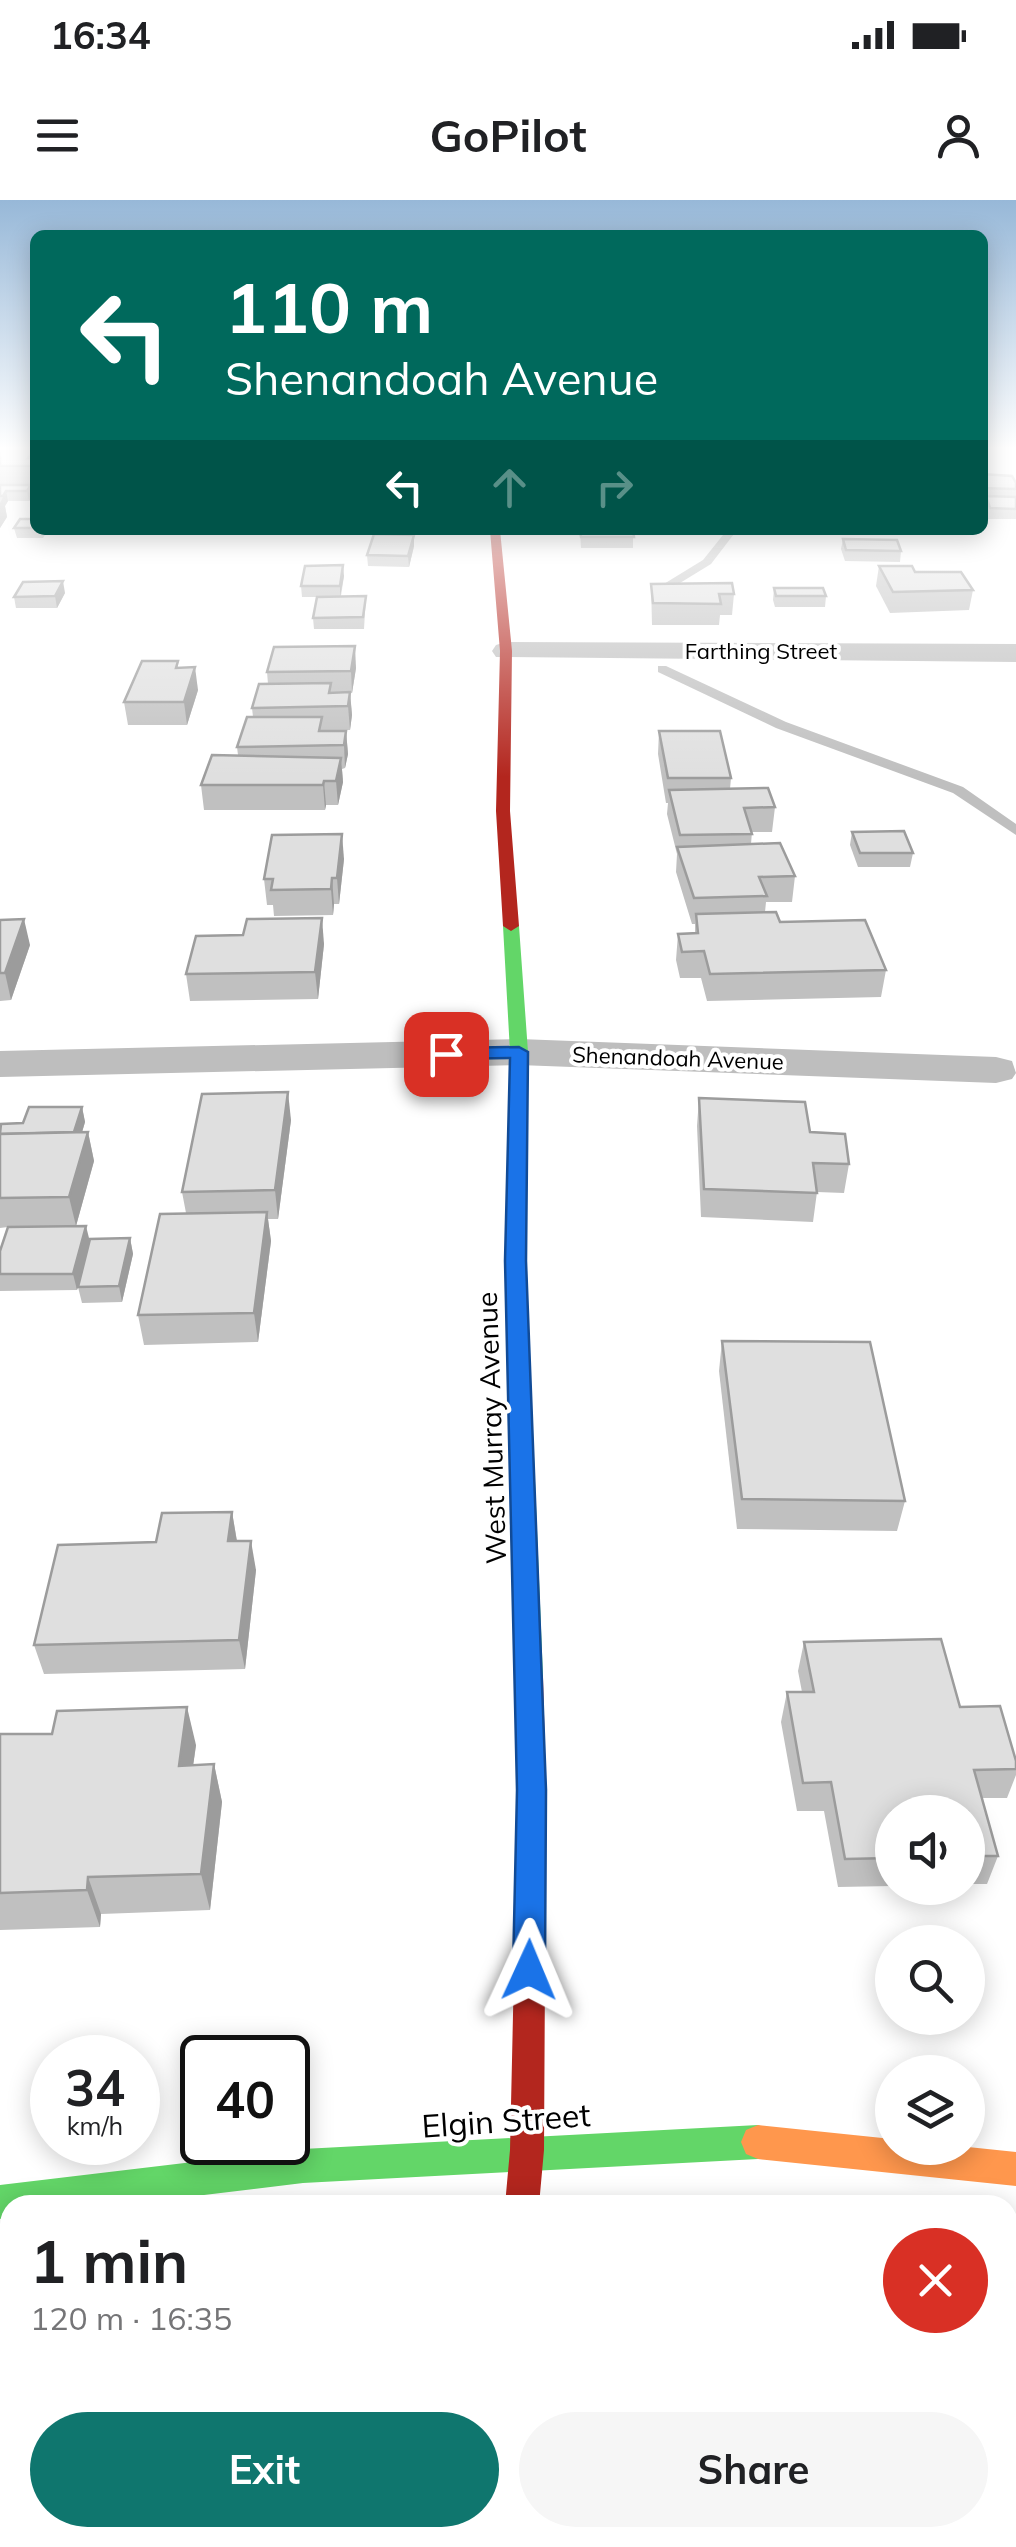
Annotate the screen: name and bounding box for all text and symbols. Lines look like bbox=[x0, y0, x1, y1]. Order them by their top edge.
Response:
text: 16:34 bbox=[50, 11, 151, 59]
text: GoPilot bbox=[430, 107, 586, 163]
icon: menu bbox=[30, 108, 85, 163]
icon: person bbox=[931, 108, 986, 163]
text: 110 m bbox=[225, 263, 433, 351]
icon: left bbox=[60, 270, 190, 400]
text: Shenandoah Avenue bbox=[225, 350, 658, 406]
icon: left bbox=[377, 460, 432, 515]
icon: ahead bbox=[482, 460, 537, 515]
icon: right bbox=[587, 460, 642, 515]
street label: Farthing Street bbox=[685, 637, 837, 665]
pin bbox=[404, 1012, 489, 1097]
icon: arrive bbox=[419, 1027, 474, 1082]
street label: Shenandoah Avenue bbox=[572, 1040, 784, 1076]
street label: West Murray Avenue bbox=[469, 1291, 513, 1565]
map controls bbox=[875, 1795, 985, 2165]
button: sound bbox=[875, 1795, 985, 1905]
position arrow bbox=[477, 1918, 581, 2022]
button: search bbox=[875, 1925, 985, 2035]
speed limit sign: 40 bbox=[180, 2035, 310, 2165]
button: layers bbox=[875, 2055, 985, 2165]
text: 34 bbox=[65, 2056, 125, 2119]
street label: Elgin Street bbox=[420, 2094, 592, 2146]
text: km/h bbox=[67, 2110, 123, 2141]
text: 1 min bbox=[30, 2223, 188, 2298]
button: close bbox=[883, 2228, 988, 2333]
text: 120 m · 16:35 bbox=[30, 2298, 232, 2338]
button: Exit bbox=[30, 2412, 499, 2527]
button: Share bbox=[519, 2412, 988, 2527]

